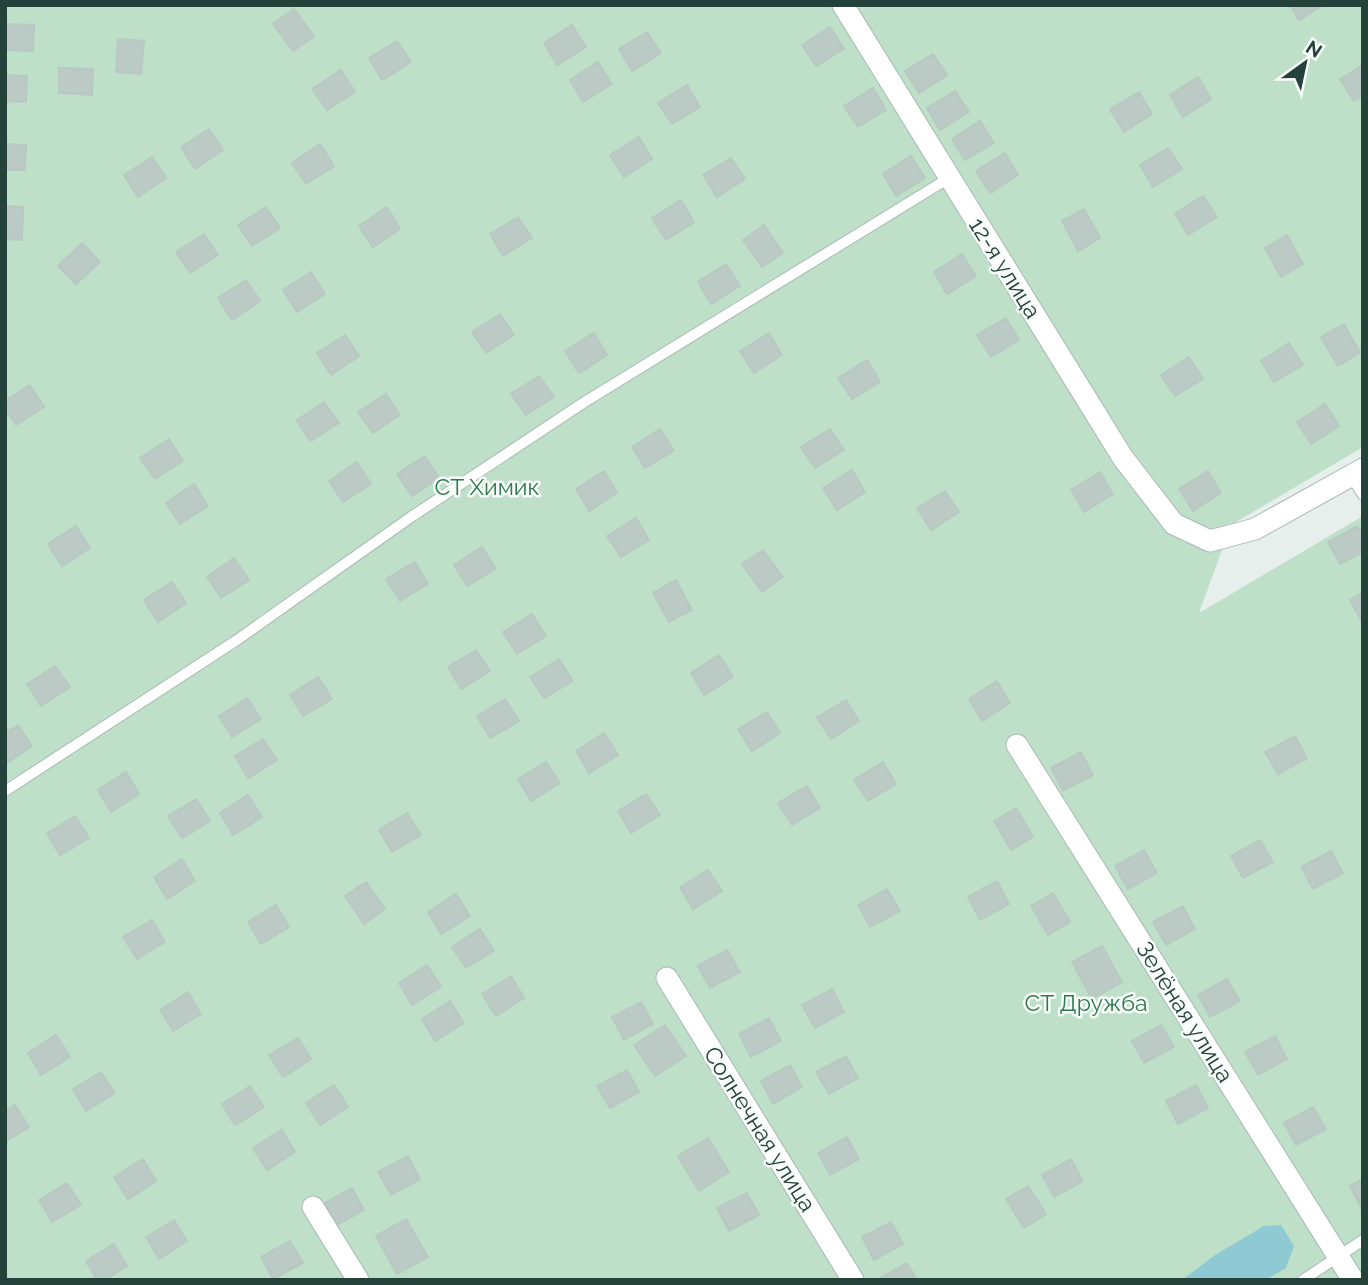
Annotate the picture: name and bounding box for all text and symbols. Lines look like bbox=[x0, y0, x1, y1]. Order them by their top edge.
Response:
north arrow bbox=[1270, 28, 1340, 98]
text: N bbox=[1302, 36, 1326, 62]
street label: 12-я улица bbox=[964, 212, 1047, 323]
park label: СТ Химик bbox=[435, 473, 539, 500]
street label: Зелёная улица bbox=[1131, 936, 1239, 1087]
park label: СТ Дружба bbox=[1025, 989, 1147, 1016]
street label: Солнечная улица bbox=[699, 1041, 822, 1216]

